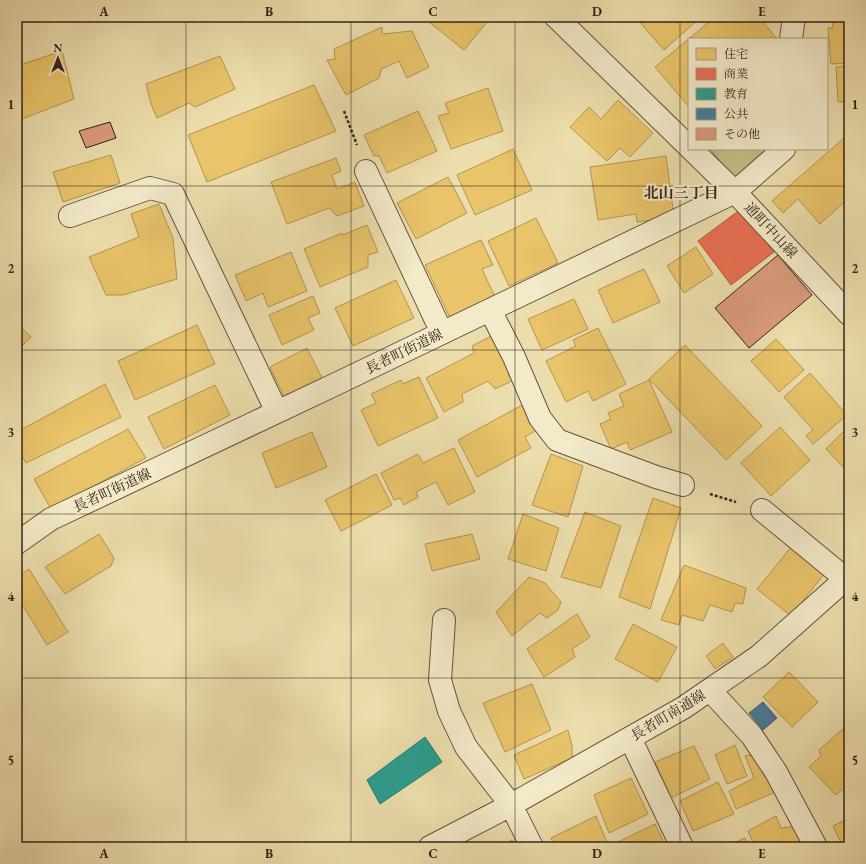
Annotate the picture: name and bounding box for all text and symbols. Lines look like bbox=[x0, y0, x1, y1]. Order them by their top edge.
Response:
text: A bbox=[98, 3, 109, 20]
text: B bbox=[265, 3, 273, 20]
text: C bbox=[428, 3, 438, 20]
text: D bbox=[592, 3, 602, 20]
text: E bbox=[758, 3, 766, 20]
north arrow bbox=[38, 38, 78, 78]
legend bbox=[688, 38, 828, 150]
text: N bbox=[54, 41, 63, 55]
text: 住宅 bbox=[724, 46, 748, 62]
text: 商業 bbox=[724, 66, 748, 82]
text: 教育 bbox=[724, 86, 748, 102]
text: 1 bbox=[8, 96, 15, 113]
text: 1 bbox=[852, 96, 859, 113]
text: 公共 bbox=[724, 106, 748, 122]
text: その他 bbox=[724, 126, 760, 142]
district label: 北山三丁目 bbox=[643, 183, 719, 202]
street label: 通町中山線 bbox=[741, 198, 801, 262]
text: 2 bbox=[8, 260, 15, 277]
text: 2 bbox=[852, 260, 859, 277]
street label: 長者町街道線 bbox=[362, 324, 446, 378]
text: 3 bbox=[8, 424, 15, 441]
text: 3 bbox=[852, 424, 859, 441]
street label: 長者町街道線 bbox=[70, 464, 154, 516]
text: 4 bbox=[8, 588, 15, 605]
text: 4 bbox=[852, 588, 859, 605]
street label: 長者町南通線 bbox=[627, 686, 709, 744]
text: 5 bbox=[8, 752, 14, 769]
text: 5 bbox=[852, 752, 858, 769]
text: A bbox=[98, 845, 109, 862]
text: B bbox=[265, 845, 273, 862]
text: C bbox=[428, 845, 438, 862]
text: D bbox=[592, 845, 602, 862]
text: E bbox=[758, 845, 766, 862]

